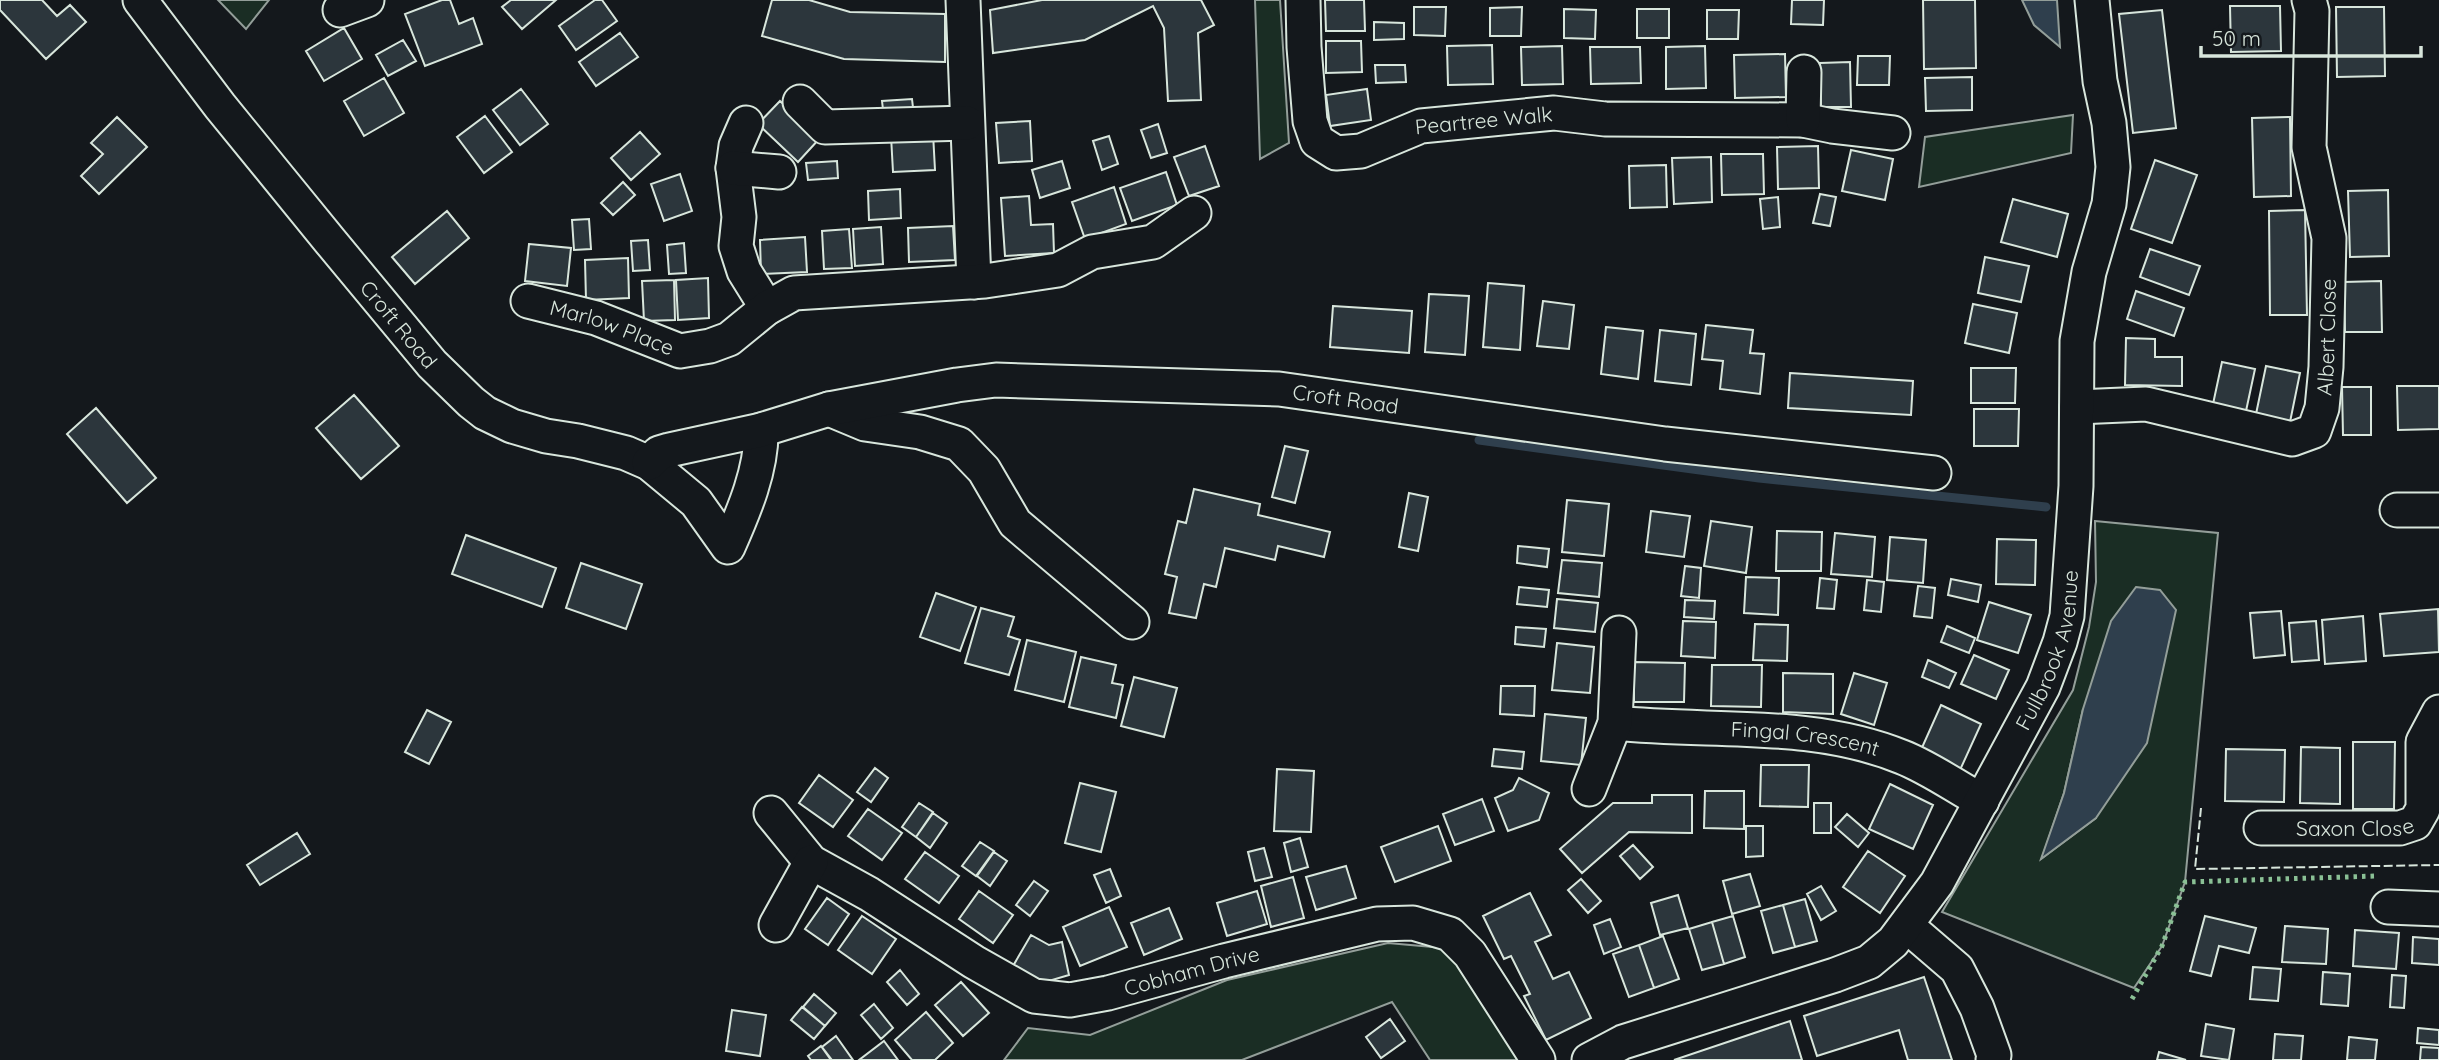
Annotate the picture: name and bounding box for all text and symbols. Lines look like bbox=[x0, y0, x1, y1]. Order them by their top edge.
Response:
scale bar bbox=[2201, 14, 2422, 58]
text: 50 m bbox=[2212, 25, 2261, 51]
street label: Peartree Walk bbox=[1414, 100, 1554, 140]
street label: Croft Road bbox=[355, 275, 443, 374]
street label: Albert Close bbox=[2310, 278, 2341, 397]
street label: Marlow Place bbox=[547, 294, 678, 360]
street label: Croft Road bbox=[1291, 378, 1400, 419]
street label: Fullbrook Avenue bbox=[2009, 569, 2083, 734]
street label: Fingal Crescent bbox=[1730, 716, 1883, 761]
street label: Saxon Close bbox=[2296, 811, 2417, 841]
street label: Cobham Drive bbox=[1121, 940, 1262, 1001]

